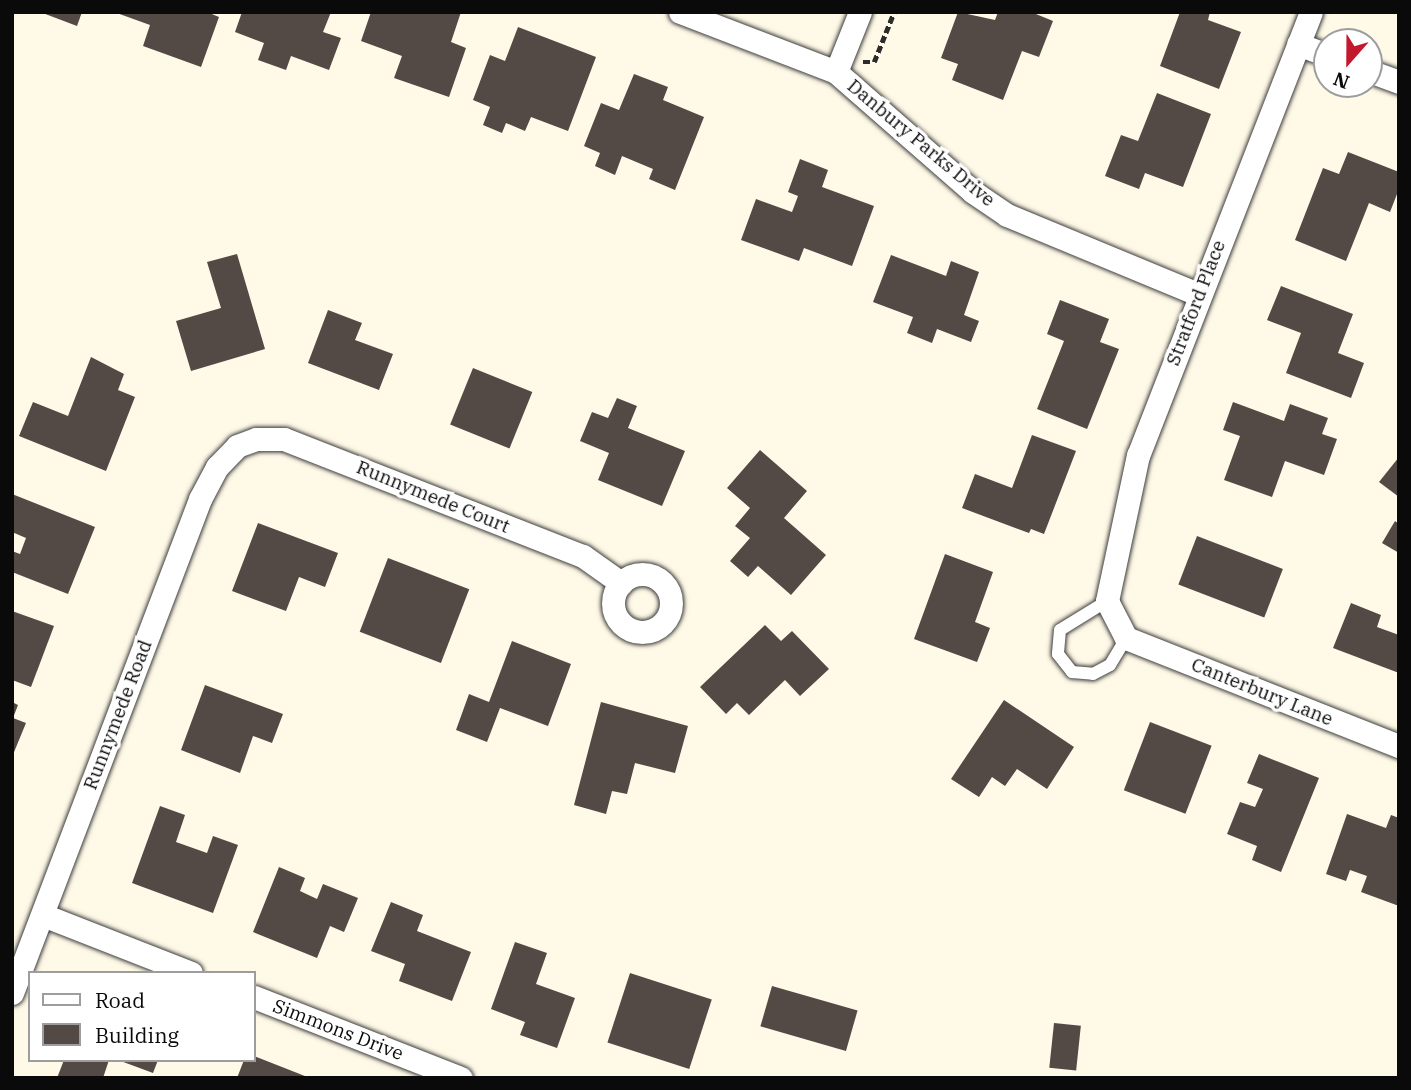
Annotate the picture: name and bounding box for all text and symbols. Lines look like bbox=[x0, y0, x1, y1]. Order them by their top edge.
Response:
north arrow bbox=[1313, 28, 1383, 98]
text: N bbox=[1330, 67, 1353, 95]
street label: Danbury Parks Drive bbox=[843, 75, 999, 211]
street label: Stratford Place bbox=[1162, 237, 1230, 369]
street label: Runnymede Court bbox=[353, 456, 513, 538]
street label: Runnymede Road bbox=[79, 637, 157, 793]
street label: Canterbury Lane bbox=[1188, 653, 1336, 731]
legend bbox=[28, 971, 256, 1062]
text: Road bbox=[95, 986, 145, 1014]
street label: Simmons Drive bbox=[270, 995, 406, 1065]
text: Building bbox=[95, 1021, 179, 1049]

